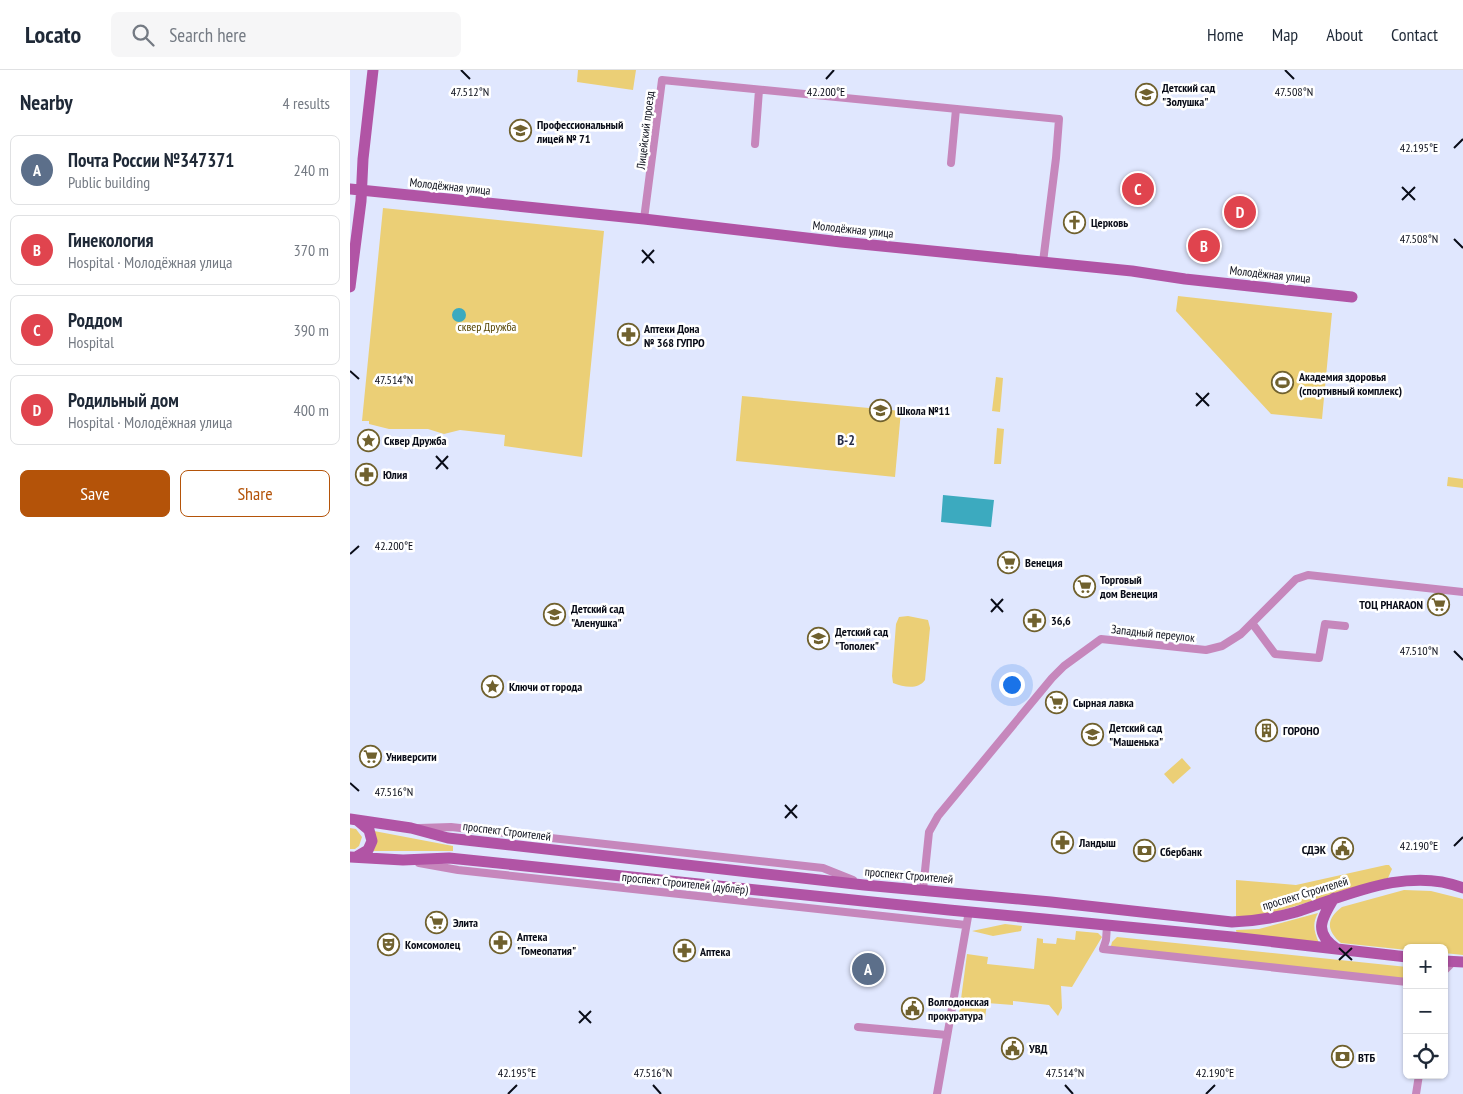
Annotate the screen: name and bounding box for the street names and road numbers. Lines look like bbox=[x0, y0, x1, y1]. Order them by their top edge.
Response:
street label: Лицейский проезд bbox=[633, 89, 657, 171]
street label: Молодёжная улица bbox=[409, 174, 491, 198]
street label: Молодёжная улица bbox=[812, 217, 894, 241]
street label: Молодёжная улица bbox=[1229, 262, 1311, 286]
street label: Западный переулок bbox=[1110, 621, 1196, 645]
street label: проспект Строителей bbox=[462, 818, 552, 844]
street label: проспект Строителей bbox=[864, 864, 954, 886]
street label: проспект Строителей (дублёр) bbox=[621, 869, 749, 897]
street label: проспект Строителей bbox=[1260, 873, 1350, 913]

